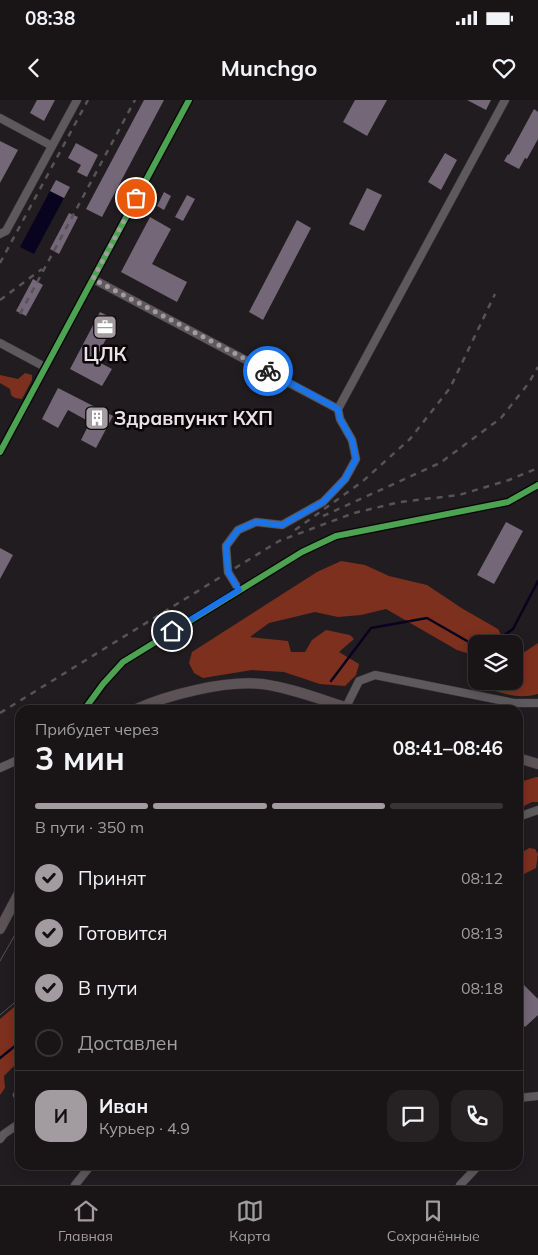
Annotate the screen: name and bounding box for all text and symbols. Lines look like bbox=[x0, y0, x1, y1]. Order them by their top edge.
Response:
text: 08:38 bbox=[25, 6, 75, 30]
icon: back bbox=[20, 54, 48, 82]
text: Munchgo bbox=[221, 54, 317, 82]
icon: heart bbox=[490, 54, 518, 82]
pin bbox=[115, 177, 157, 219]
icon: bag bbox=[122, 184, 150, 212]
office icon: ЦЛК bbox=[92, 314, 118, 340]
place label: ЦЛК bbox=[83, 342, 128, 366]
courier bbox=[243, 346, 293, 396]
icon: bike bbox=[254, 357, 282, 385]
building icon: Здравпункт КХП bbox=[84, 405, 110, 431]
place label: Здравпункт КХП bbox=[114, 406, 273, 430]
pin bbox=[151, 610, 193, 652]
icon: home bbox=[158, 617, 186, 645]
map controls bbox=[468, 635, 523, 690]
button: layers bbox=[468, 635, 523, 690]
text: Прибудет через bbox=[35, 719, 159, 739]
text: 08:41–08:46 bbox=[393, 736, 503, 760]
text: 3 мин bbox=[35, 738, 125, 778]
text: В пути · 350 m bbox=[35, 817, 144, 837]
icon: check bbox=[35, 864, 63, 892]
text: Принят bbox=[78, 866, 146, 890]
text: 08:12 bbox=[461, 868, 503, 888]
icon: check bbox=[35, 919, 63, 947]
text: Готовится bbox=[78, 921, 168, 945]
text: 08:13 bbox=[461, 923, 503, 943]
icon: check bbox=[35, 974, 63, 1002]
text: В пути bbox=[78, 976, 137, 1000]
text: 08:18 bbox=[461, 978, 503, 998]
text: Доставлен bbox=[78, 1031, 178, 1055]
button: chat bbox=[387, 1090, 439, 1142]
button: phone bbox=[451, 1090, 503, 1142]
text: Иван bbox=[99, 1094, 148, 1118]
text: И bbox=[54, 1104, 68, 1128]
text: Курьер · 4.9 bbox=[99, 1118, 190, 1138]
tab: Главная bbox=[58, 1197, 113, 1245]
tab: Карта bbox=[229, 1197, 270, 1245]
tab: Сохранённые bbox=[387, 1197, 480, 1245]

